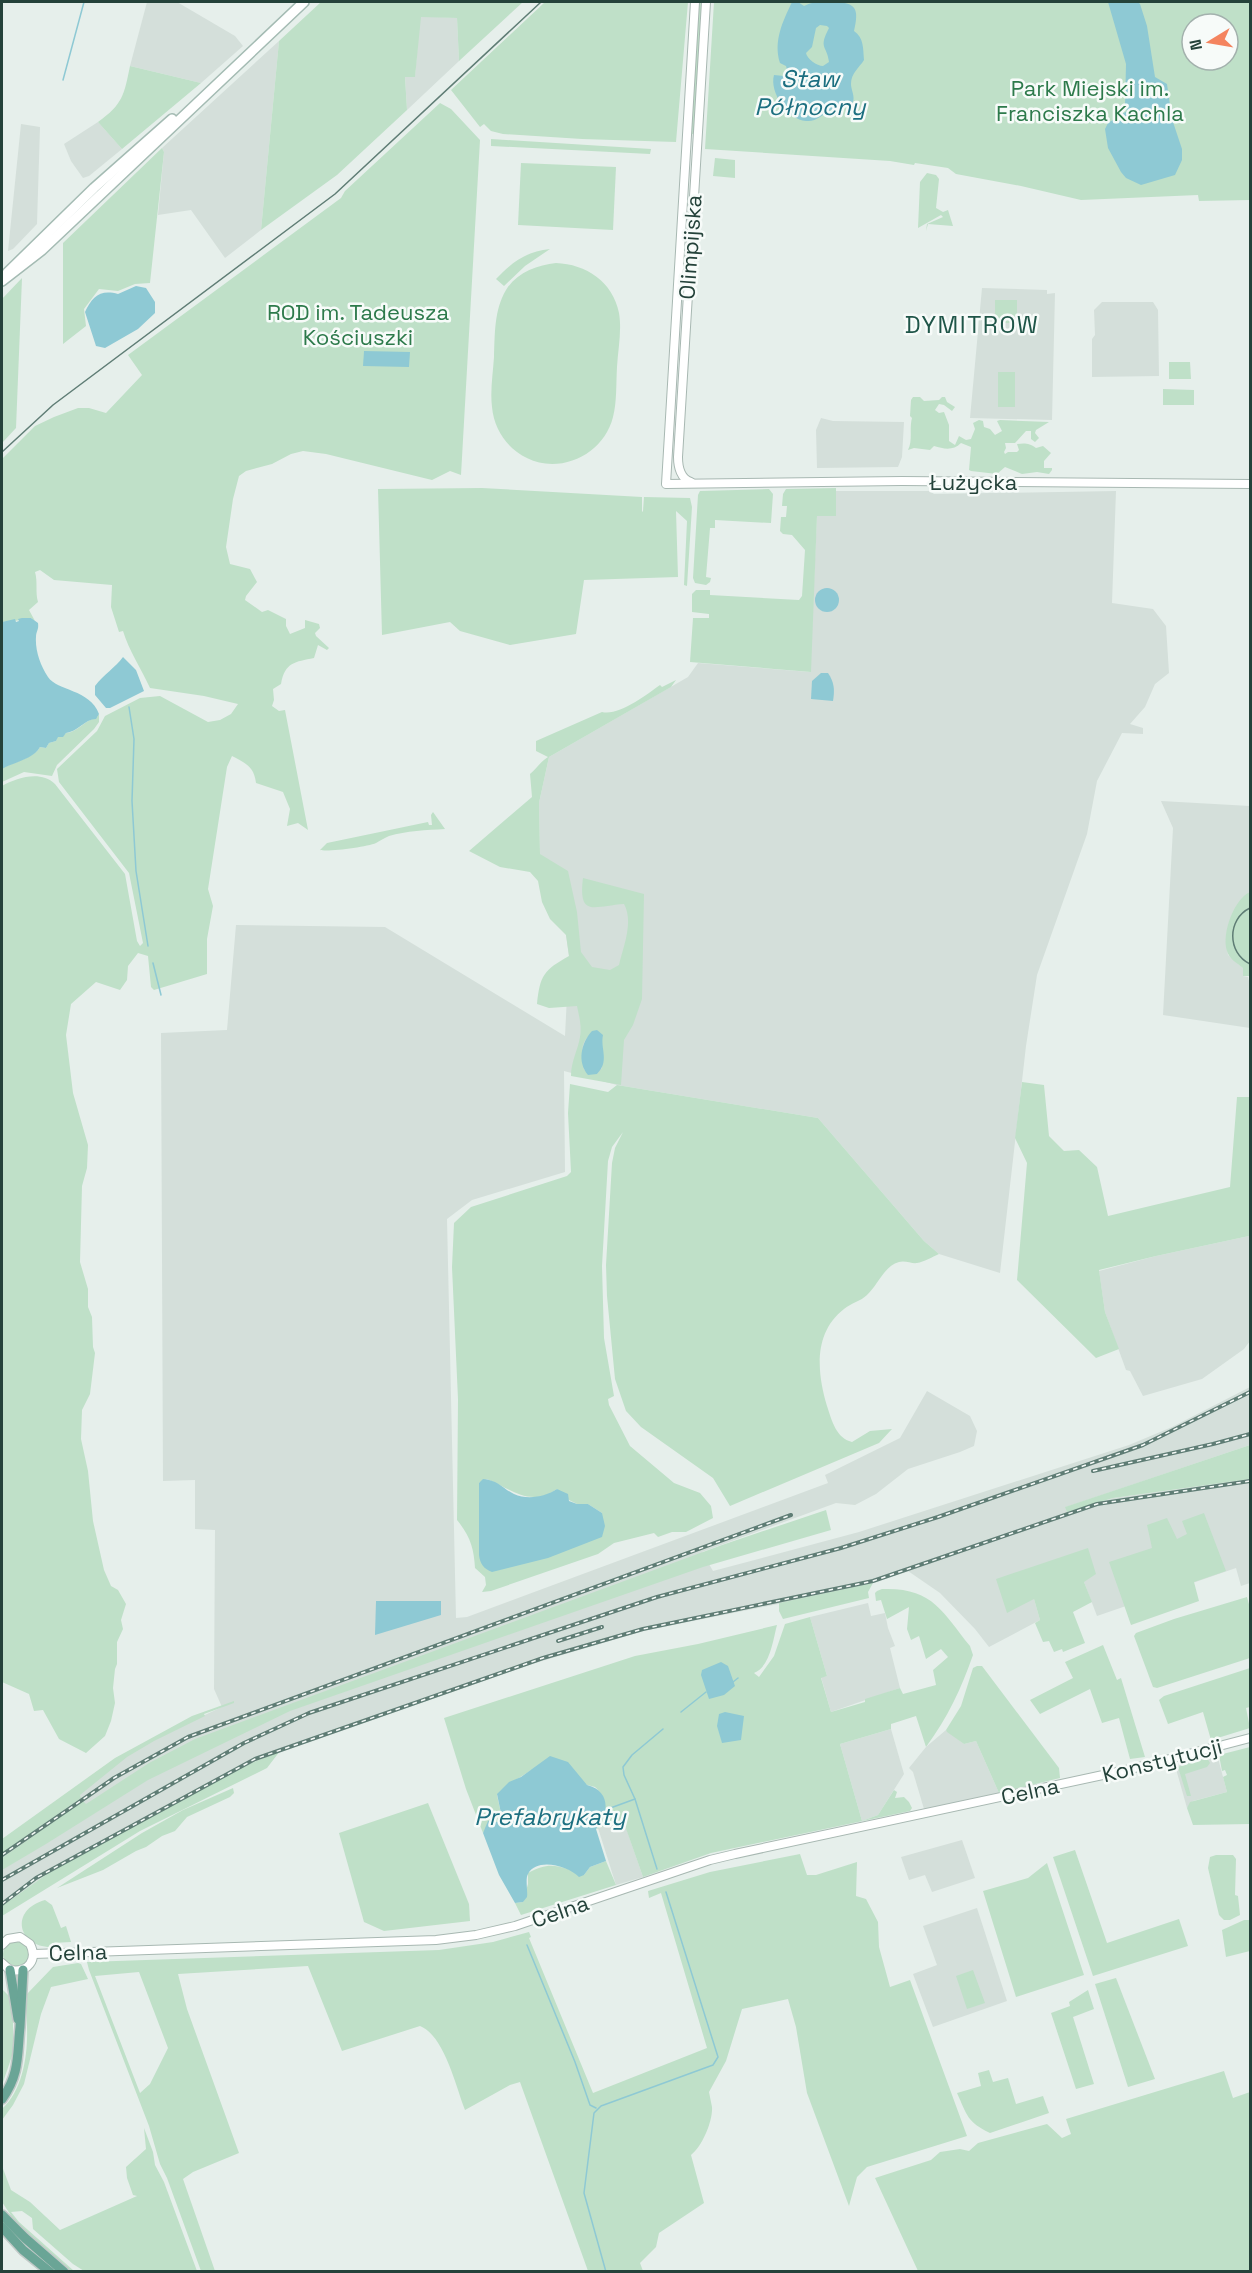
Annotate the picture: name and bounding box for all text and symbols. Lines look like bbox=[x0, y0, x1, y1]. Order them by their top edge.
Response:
north arrow bbox=[1180, 12, 1240, 72]
text: N bbox=[1184, 37, 1207, 52]
water label: Staw Północny bbox=[755, 63, 867, 122]
park label: Park Miejski im. Franciszka Kachla bbox=[996, 74, 1184, 127]
street label: Olimpijska bbox=[672, 193, 708, 300]
park label: ROD im. Tadeusza Kościuszki bbox=[267, 298, 449, 351]
district label: DYMITROW bbox=[905, 309, 1039, 340]
street label: Łużycka bbox=[929, 468, 1018, 496]
street label: Konstytucji bbox=[1099, 1732, 1225, 1788]
street label: Celna bbox=[998, 1771, 1062, 1811]
water label: Prefabrykaty bbox=[474, 1801, 627, 1832]
street label: Celna bbox=[528, 1888, 593, 1934]
street label: Celna bbox=[48, 1937, 108, 1967]

